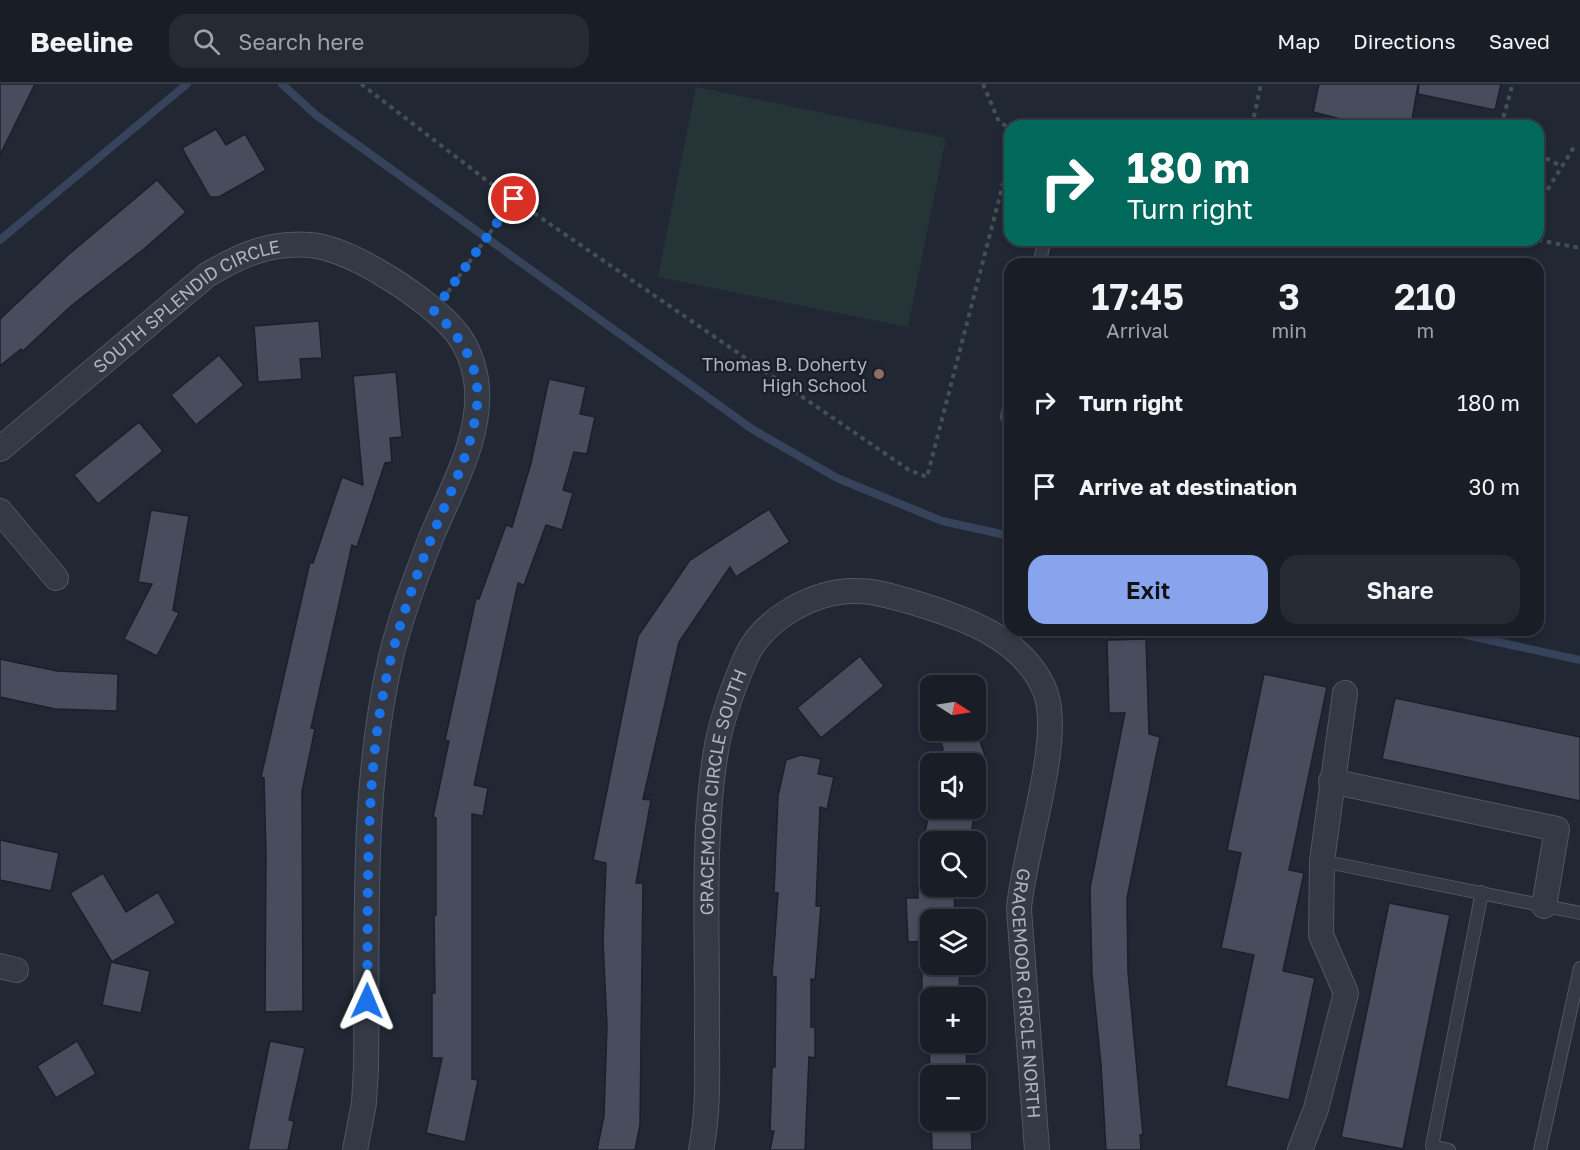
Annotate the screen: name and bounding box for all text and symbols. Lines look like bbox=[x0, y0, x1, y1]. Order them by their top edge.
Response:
search box bbox=[169, 14, 589, 68]
text: Beeline bbox=[30, 25, 133, 58]
icon: search bbox=[190, 25, 223, 58]
text: Search here bbox=[238, 28, 364, 55]
text: Map bbox=[1277, 28, 1320, 54]
text: Directions bbox=[1353, 28, 1456, 54]
text: Saved bbox=[1489, 28, 1550, 54]
text: 180 m bbox=[1127, 142, 1250, 192]
icon: right bbox=[1028, 144, 1106, 222]
pin bbox=[488, 173, 539, 224]
icon: arrive bbox=[497, 182, 530, 215]
text: Turn right bbox=[1127, 193, 1253, 225]
street label: SOUTH SPLENDID CIRCLE bbox=[88, 235, 282, 377]
text: 17:45 bbox=[1091, 275, 1184, 318]
text: 3 bbox=[1278, 275, 1300, 318]
text: 210 bbox=[1394, 275, 1457, 318]
text: Arrival bbox=[1106, 318, 1169, 342]
text: min bbox=[1271, 318, 1307, 342]
text: m bbox=[1417, 318, 1434, 342]
place label: Thomas B. Doherty High School bbox=[702, 353, 867, 396]
marker: Thomas B. Doherty High School bbox=[872, 367, 886, 381]
icon: right bbox=[1028, 386, 1061, 419]
text: Turn right bbox=[1079, 389, 1183, 416]
text: 180 m bbox=[1457, 389, 1520, 416]
icon: arrive bbox=[1028, 470, 1061, 503]
text: Arrive at destination bbox=[1079, 473, 1297, 500]
text: 30 m bbox=[1469, 473, 1520, 500]
button: Exit bbox=[1028, 555, 1268, 624]
button: Share bbox=[1280, 555, 1520, 624]
street label: GRACEMOOR CIRCLE SOUTH bbox=[695, 666, 751, 915]
north arrow bbox=[920, 675, 986, 741]
map controls bbox=[920, 675, 986, 1131]
button: sound bbox=[920, 753, 986, 819]
button: search bbox=[920, 831, 986, 897]
street label: GRACEMOOR CIRCLE NORTH bbox=[1008, 866, 1046, 1119]
button: layers bbox=[920, 909, 986, 975]
position arrow bbox=[335, 969, 399, 1033]
button: + bbox=[920, 987, 986, 1053]
button: − bbox=[920, 1065, 986, 1131]

